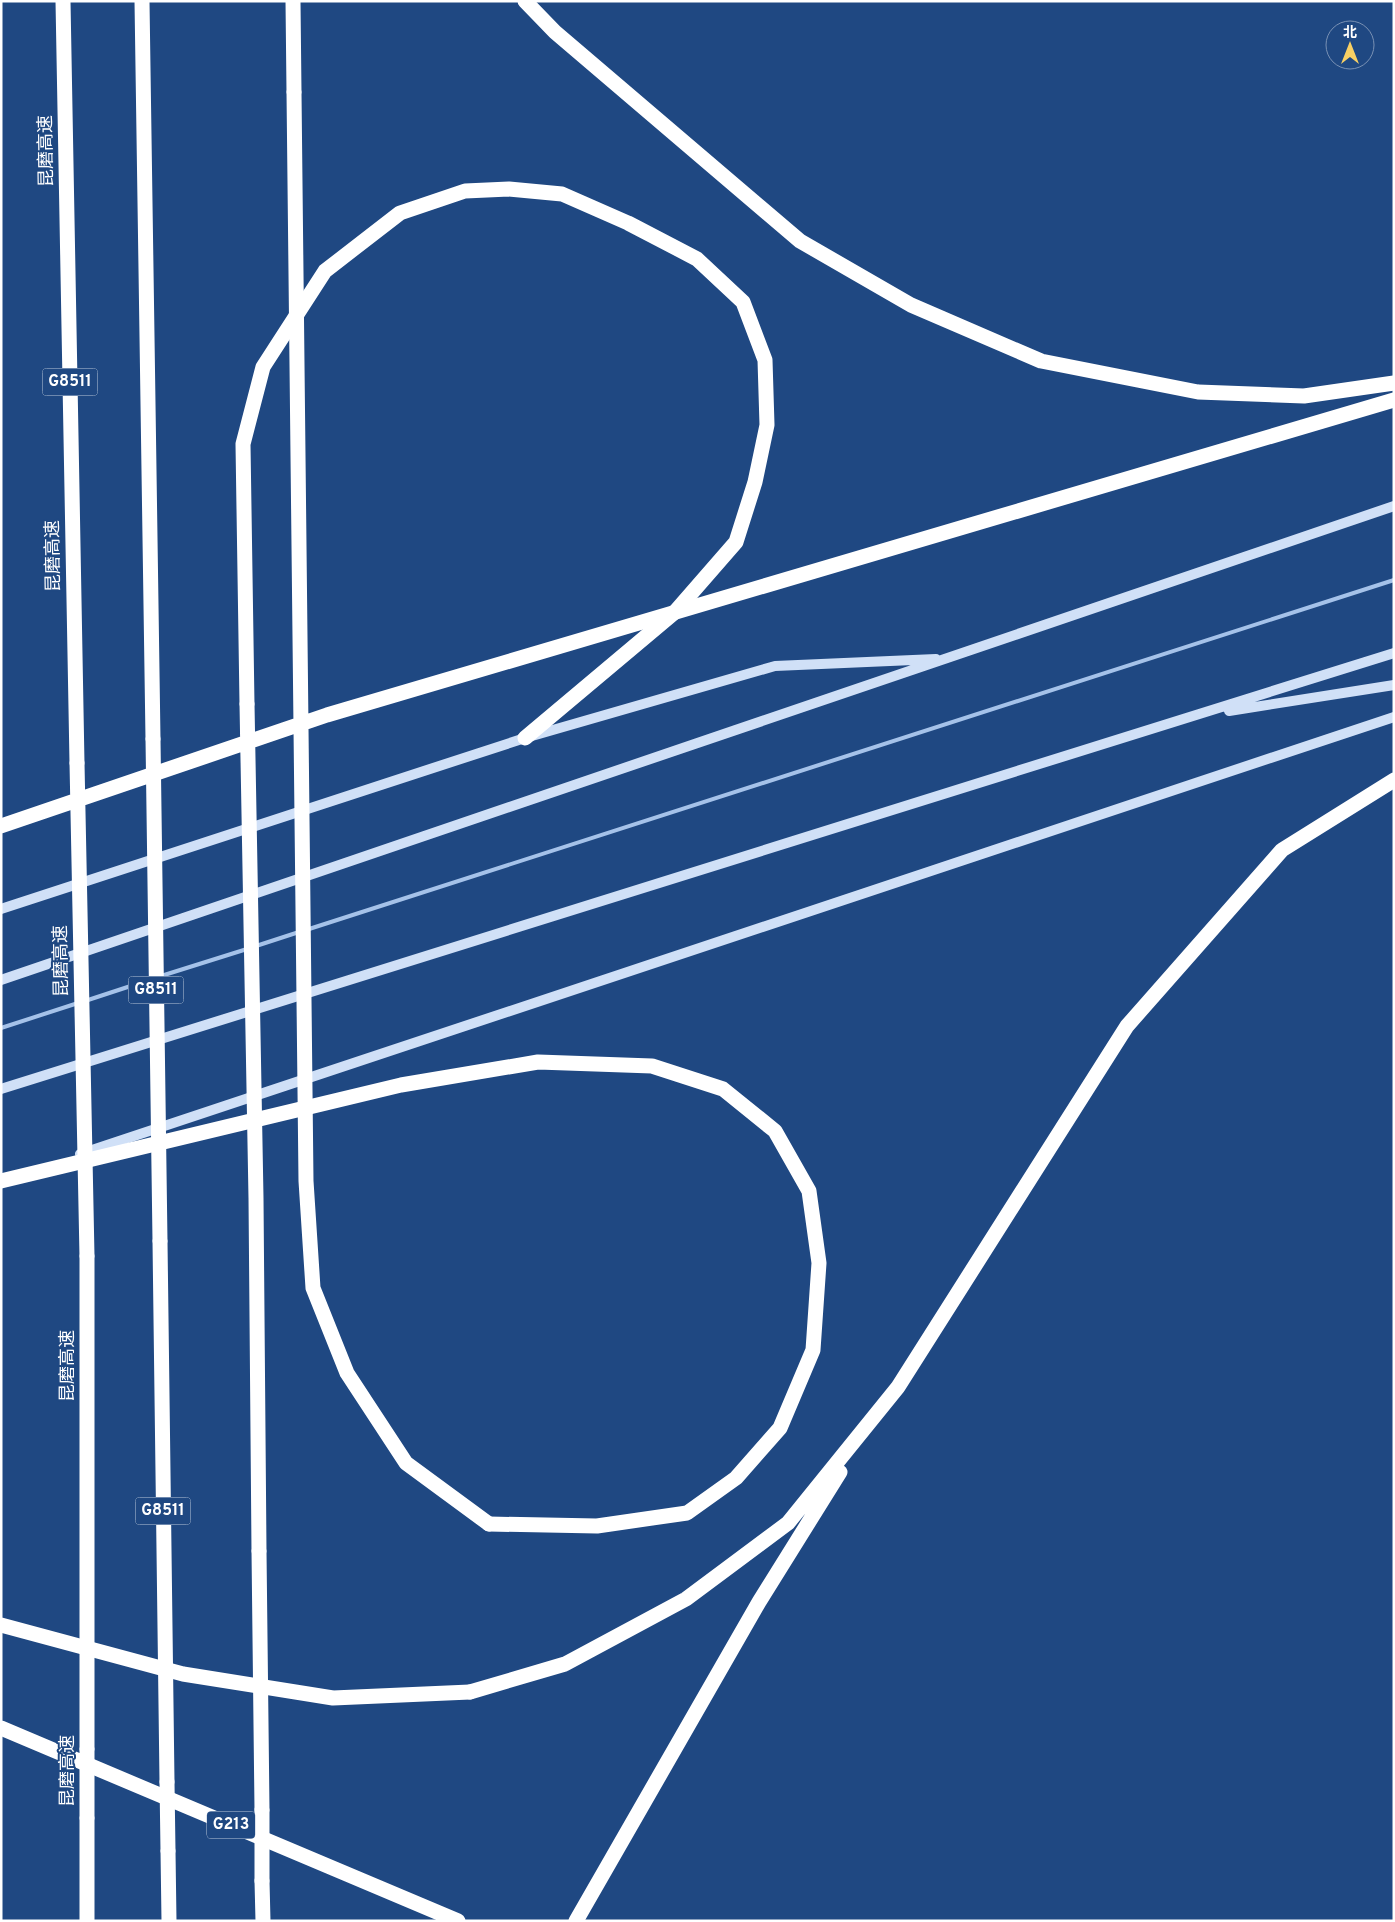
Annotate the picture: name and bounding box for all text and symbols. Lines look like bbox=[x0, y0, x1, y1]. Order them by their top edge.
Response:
north arrow bbox=[1325, 20, 1375, 70]
text: 北 bbox=[1343, 25, 1357, 42]
street label: 昆磨高速 bbox=[35, 115, 59, 187]
road number: G8511 bbox=[42, 368, 98, 396]
street label: 昆磨高速 bbox=[42, 520, 66, 592]
street label: 昆磨高速 bbox=[50, 925, 74, 997]
road number: G8511 bbox=[128, 976, 184, 1004]
street label: 昆磨高速 bbox=[57, 1330, 80, 1402]
road number: G8511 bbox=[136, 1498, 190, 1524]
street label: 昆磨高速 bbox=[57, 1735, 80, 1807]
road number: G213 bbox=[207, 1812, 255, 1838]

